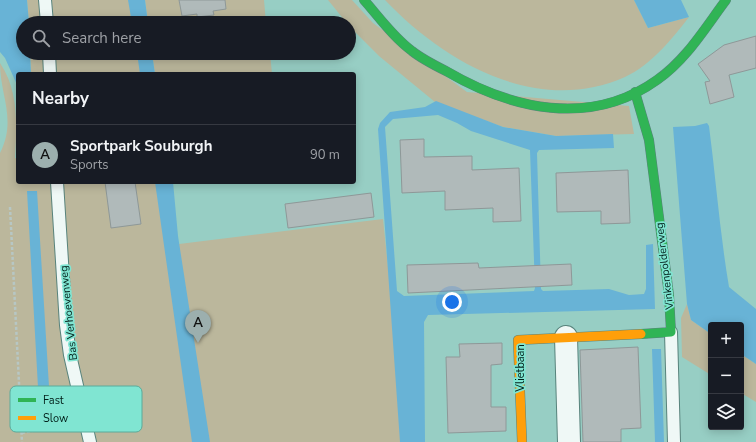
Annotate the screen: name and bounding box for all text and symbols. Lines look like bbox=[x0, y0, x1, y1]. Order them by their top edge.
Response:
search box bbox=[16, 16, 356, 60]
icon: search bbox=[30, 27, 52, 49]
text: Search here bbox=[62, 28, 142, 48]
text: Nearby bbox=[32, 87, 89, 110]
text: Sportpark Souburgh bbox=[70, 136, 212, 156]
text: A bbox=[40, 146, 50, 164]
text: 90 m bbox=[310, 146, 340, 164]
text: Sports bbox=[70, 156, 109, 174]
street label: Vinkenpolderweg bbox=[652, 222, 677, 311]
street label: Bas Verhoevenweg bbox=[56, 265, 81, 361]
your location bbox=[442, 292, 462, 312]
pin: A bbox=[185, 310, 211, 343]
map controls bbox=[708, 322, 744, 430]
button: + bbox=[708, 322, 744, 358]
street label: Vlietbaan bbox=[513, 344, 528, 393]
button: − bbox=[708, 358, 744, 394]
legend bbox=[10, 386, 142, 432]
text: Fast bbox=[43, 393, 64, 408]
button: layers bbox=[708, 394, 744, 430]
text: Slow bbox=[43, 411, 68, 426]

